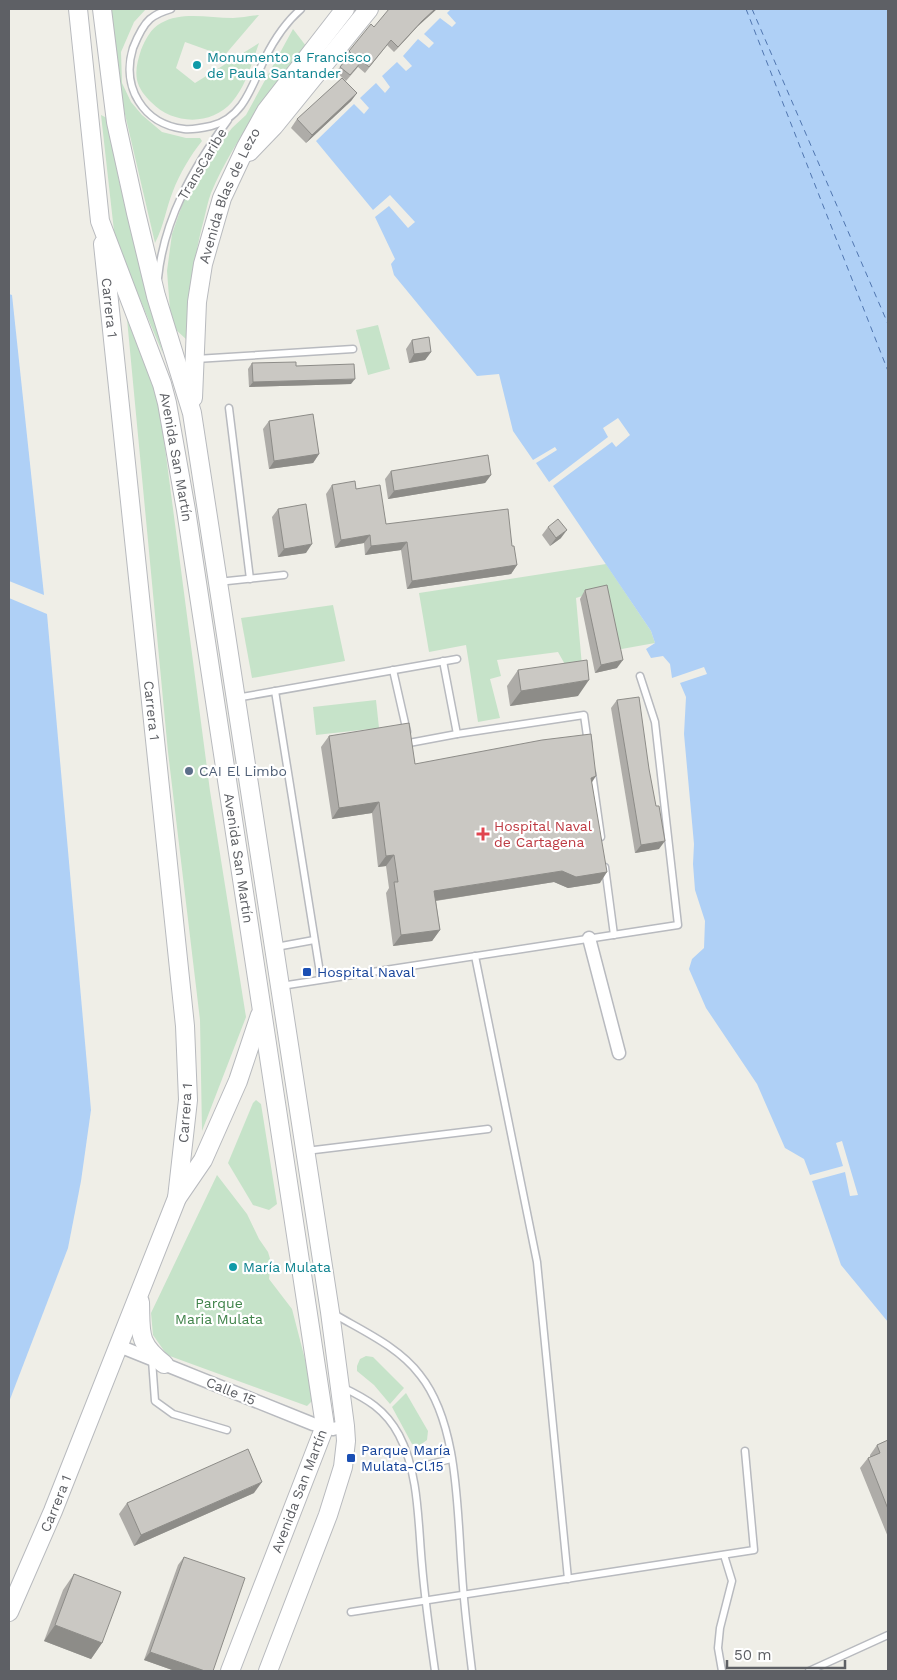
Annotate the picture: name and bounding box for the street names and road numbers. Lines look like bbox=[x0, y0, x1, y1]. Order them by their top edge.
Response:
street label: TransCaribe bbox=[174, 125, 230, 203]
street label: Avenida Blas de Lezo bbox=[196, 125, 263, 265]
street label: Carrera 1 bbox=[99, 277, 121, 338]
street label: Avenida San Martín bbox=[157, 390, 196, 523]
street label: Carrera 1 bbox=[141, 680, 163, 741]
street label: Avenida San Martín bbox=[221, 792, 257, 924]
street label: Carrera 1 bbox=[175, 1083, 195, 1143]
street label: Calle 15 bbox=[204, 1374, 258, 1408]
street label: Avenida San Martín bbox=[268, 1427, 330, 1555]
street label: Carrera 1 bbox=[37, 1473, 74, 1534]

